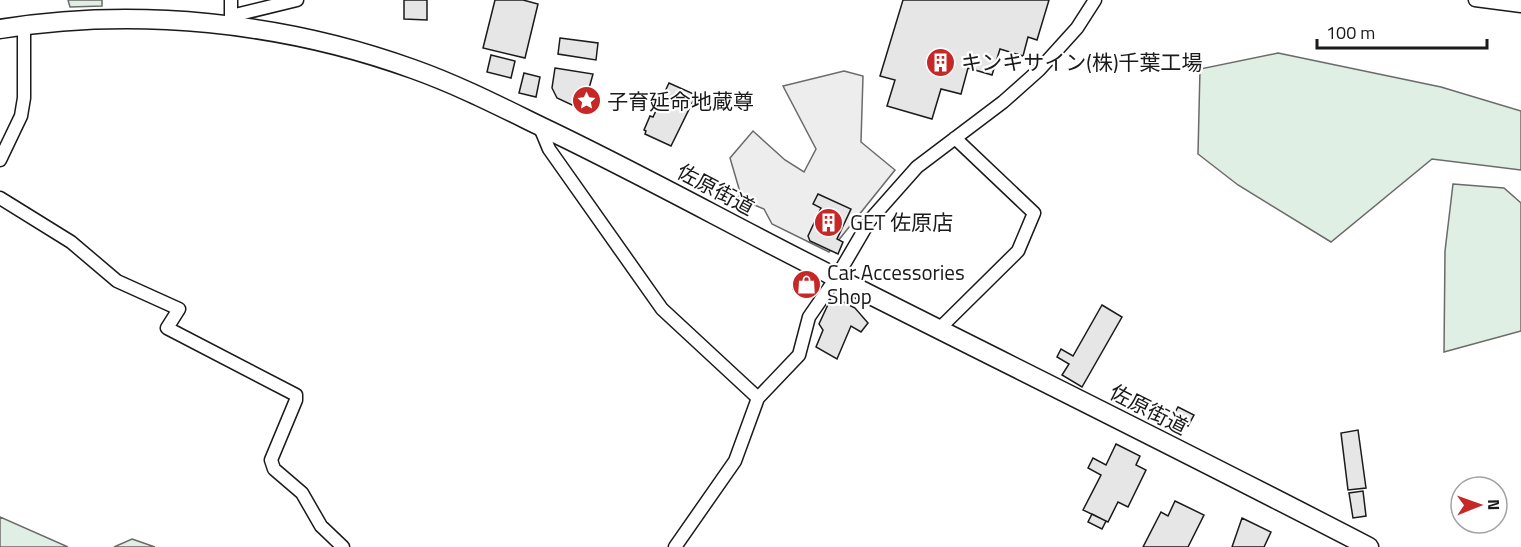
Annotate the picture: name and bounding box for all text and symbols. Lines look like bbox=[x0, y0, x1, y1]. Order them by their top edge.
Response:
scale bar bbox=[1317, 12, 1486, 50]
text: 100 m bbox=[1326, 19, 1375, 46]
building icon: キンキサイン(株)千葉工場 bbox=[924, 46, 956, 78]
place label: キンキサイン(株)千葉工場 bbox=[961, 46, 1202, 78]
place icon: 子育延命地蔵尊 bbox=[570, 85, 602, 117]
place label: 子育延命地蔵尊 bbox=[607, 85, 754, 117]
street label: 佐原街道 bbox=[671, 155, 761, 223]
building icon: GET 佐原店 bbox=[813, 206, 845, 238]
place label: GET 佐原店 bbox=[850, 206, 953, 238]
place label: Car Accessories Shop bbox=[827, 256, 965, 312]
shop icon: Car Accessories Shop bbox=[790, 268, 822, 300]
street label: 佐原街道 bbox=[1104, 376, 1194, 442]
north arrow bbox=[1449, 475, 1509, 535]
text: N bbox=[1482, 499, 1506, 510]

